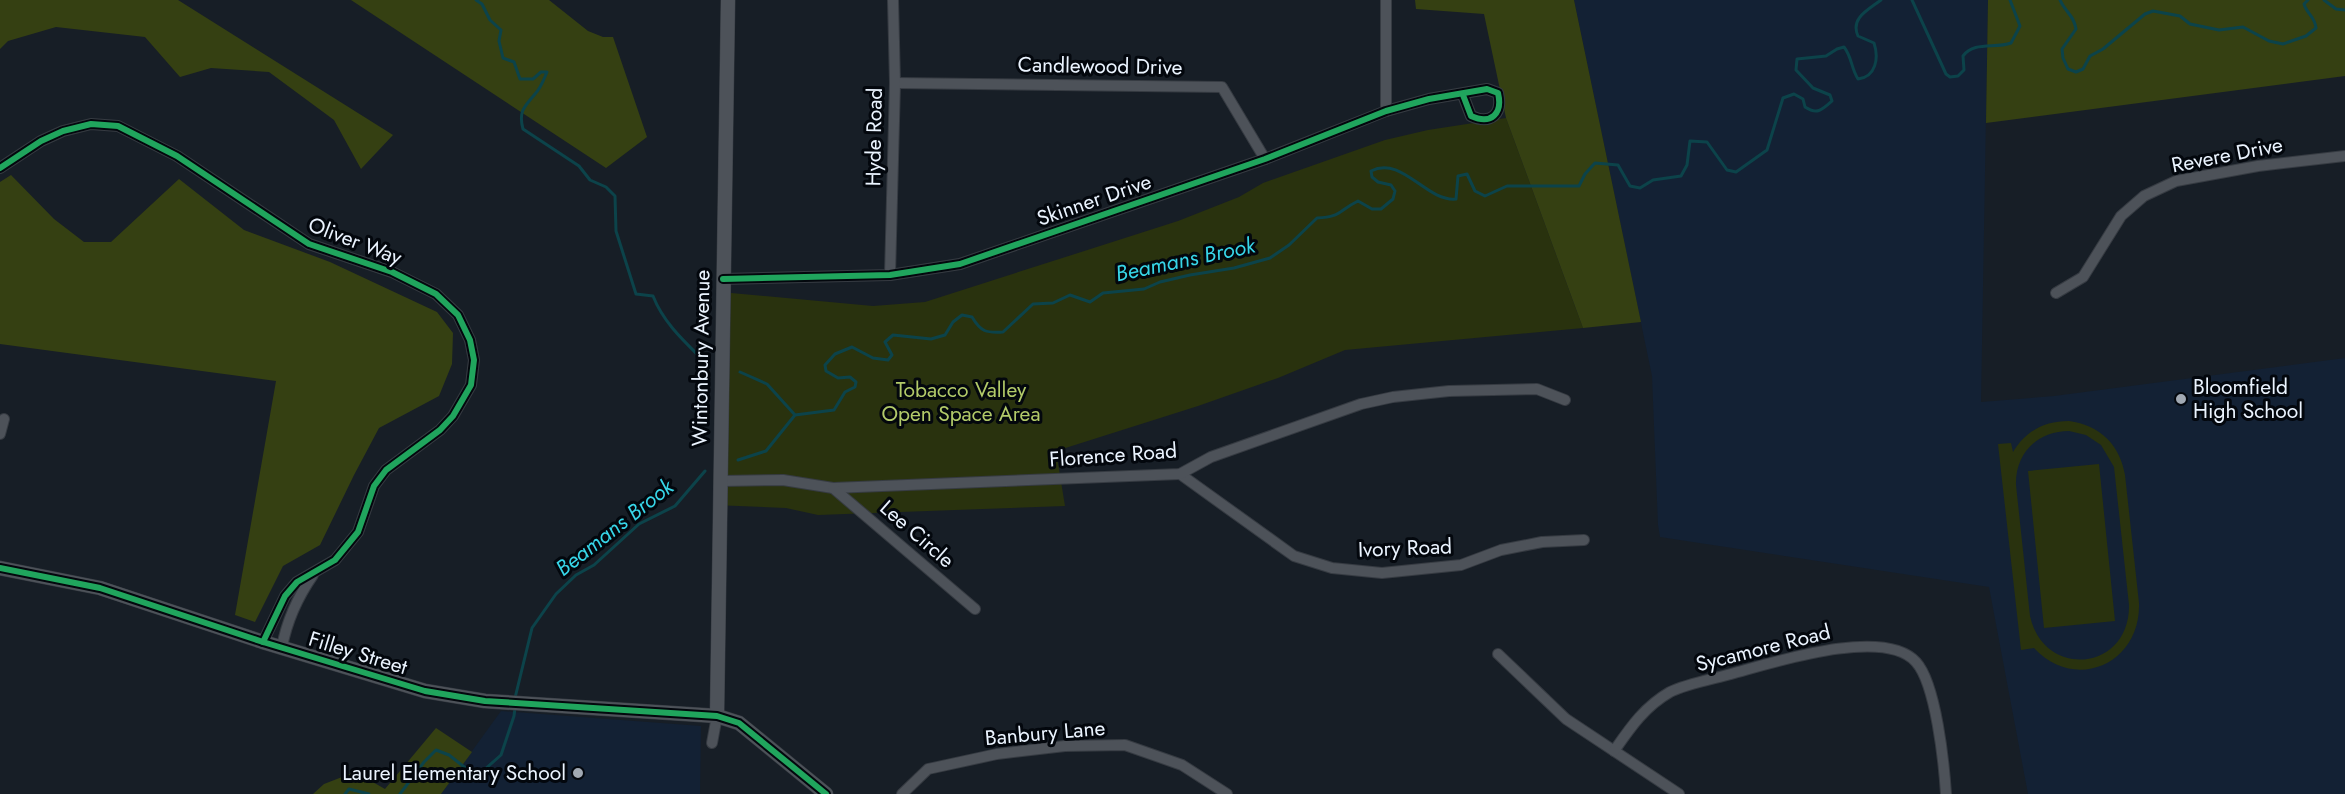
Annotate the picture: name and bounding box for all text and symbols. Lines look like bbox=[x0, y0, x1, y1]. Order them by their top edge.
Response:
street label: Candlewood Drive bbox=[1017, 50, 1183, 82]
street label: Hyde Road bbox=[858, 87, 890, 187]
street label: Revere Drive bbox=[2169, 129, 2285, 180]
street label: Skinner Drive bbox=[1033, 166, 1155, 234]
street label: Oliver Way bbox=[304, 209, 407, 273]
water label: Beamans Brook bbox=[1112, 228, 1259, 289]
street label: Wintonbury Avenue bbox=[684, 269, 718, 447]
place label: Bloomfield High School bbox=[2193, 372, 2303, 426]
park label: Tobacco Valley Open Space Area bbox=[881, 375, 1041, 429]
marker: Bloomfield High School bbox=[2174, 392, 2188, 406]
street label: Florence Road bbox=[1048, 436, 1178, 474]
water label: Beamans Brook bbox=[548, 470, 681, 583]
street label: Lee Circle bbox=[873, 493, 961, 575]
street label: Ivory Road bbox=[1357, 531, 1453, 565]
street label: Sycamore Road bbox=[1693, 617, 1833, 679]
street label: Filley Street bbox=[305, 624, 411, 682]
street label: Banbury Lane bbox=[984, 713, 1107, 753]
place label: Laurel Elementary School bbox=[342, 758, 566, 788]
marker: Laurel Elementary School bbox=[571, 766, 585, 780]

